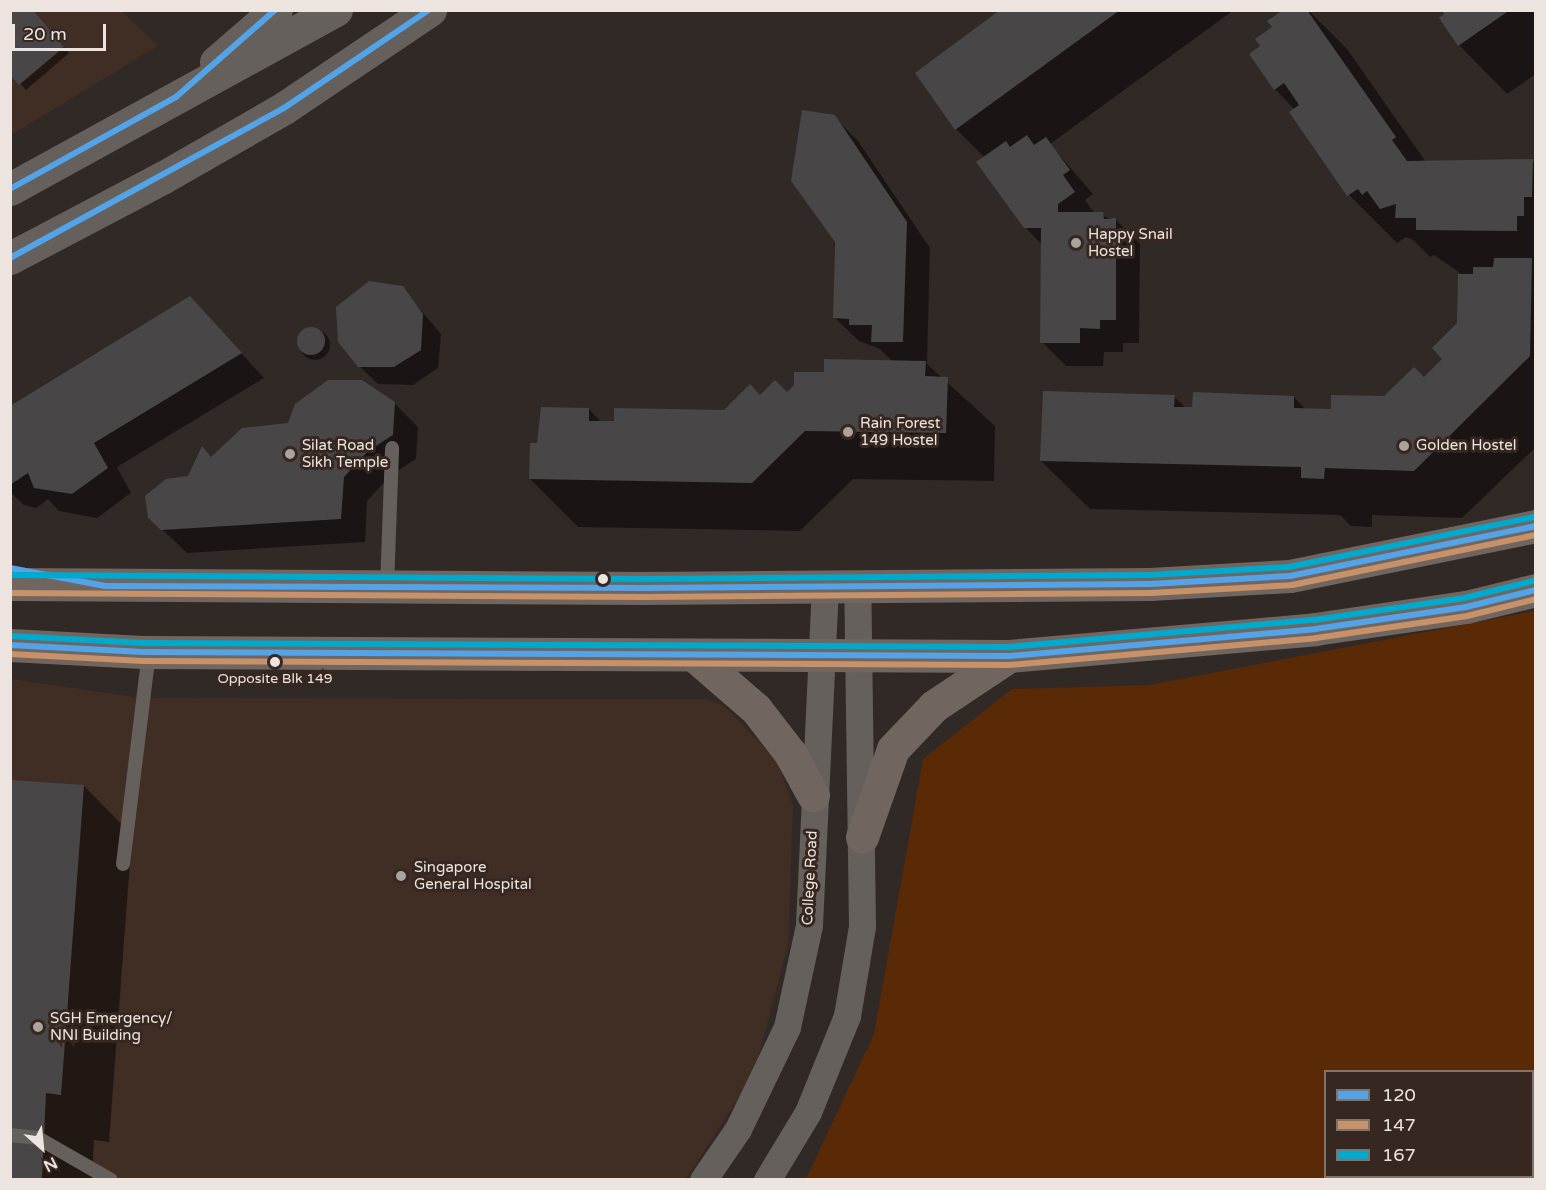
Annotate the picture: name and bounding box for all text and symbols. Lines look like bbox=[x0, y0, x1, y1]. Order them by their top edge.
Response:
scale bar bbox=[15, 12, 110, 50]
text: 20 m bbox=[23, 23, 67, 45]
place label: Happy Snail Hostel bbox=[1088, 225, 1173, 260]
marker: Happy Snail Hostel bbox=[1069, 236, 1083, 250]
place label: Rain Forest 149 Hostel bbox=[860, 414, 940, 449]
marker: Rain Forest 149 Hostel bbox=[841, 425, 855, 439]
place label: Silat Road Sikh Temple bbox=[302, 436, 388, 471]
place label: Golden Hostel bbox=[1416, 437, 1516, 455]
marker: Golden Hostel bbox=[1397, 439, 1411, 453]
marker: Silat Road Sikh Temple bbox=[283, 447, 297, 461]
unlabelled marker bbox=[597, 573, 609, 585]
marker: Opposite Blk 149 bbox=[269, 656, 281, 668]
place label: Opposite Blk 149 bbox=[217, 671, 333, 687]
street label: College Road bbox=[799, 830, 821, 926]
place label: Singapore General Hospital bbox=[414, 858, 532, 893]
marker: Singapore General Hospital bbox=[392, 867, 410, 885]
place label: SGH Emergency/ NNI Building bbox=[50, 1009, 173, 1044]
marker: SGH Emergency/ NNI Building bbox=[31, 1020, 45, 1034]
legend bbox=[1324, 1070, 1534, 1178]
text: 120 bbox=[1382, 1084, 1416, 1106]
text: 147 bbox=[1382, 1114, 1416, 1136]
north arrow bbox=[12, 1118, 72, 1178]
text: 167 bbox=[1382, 1144, 1416, 1166]
text: N bbox=[40, 1152, 60, 1176]

